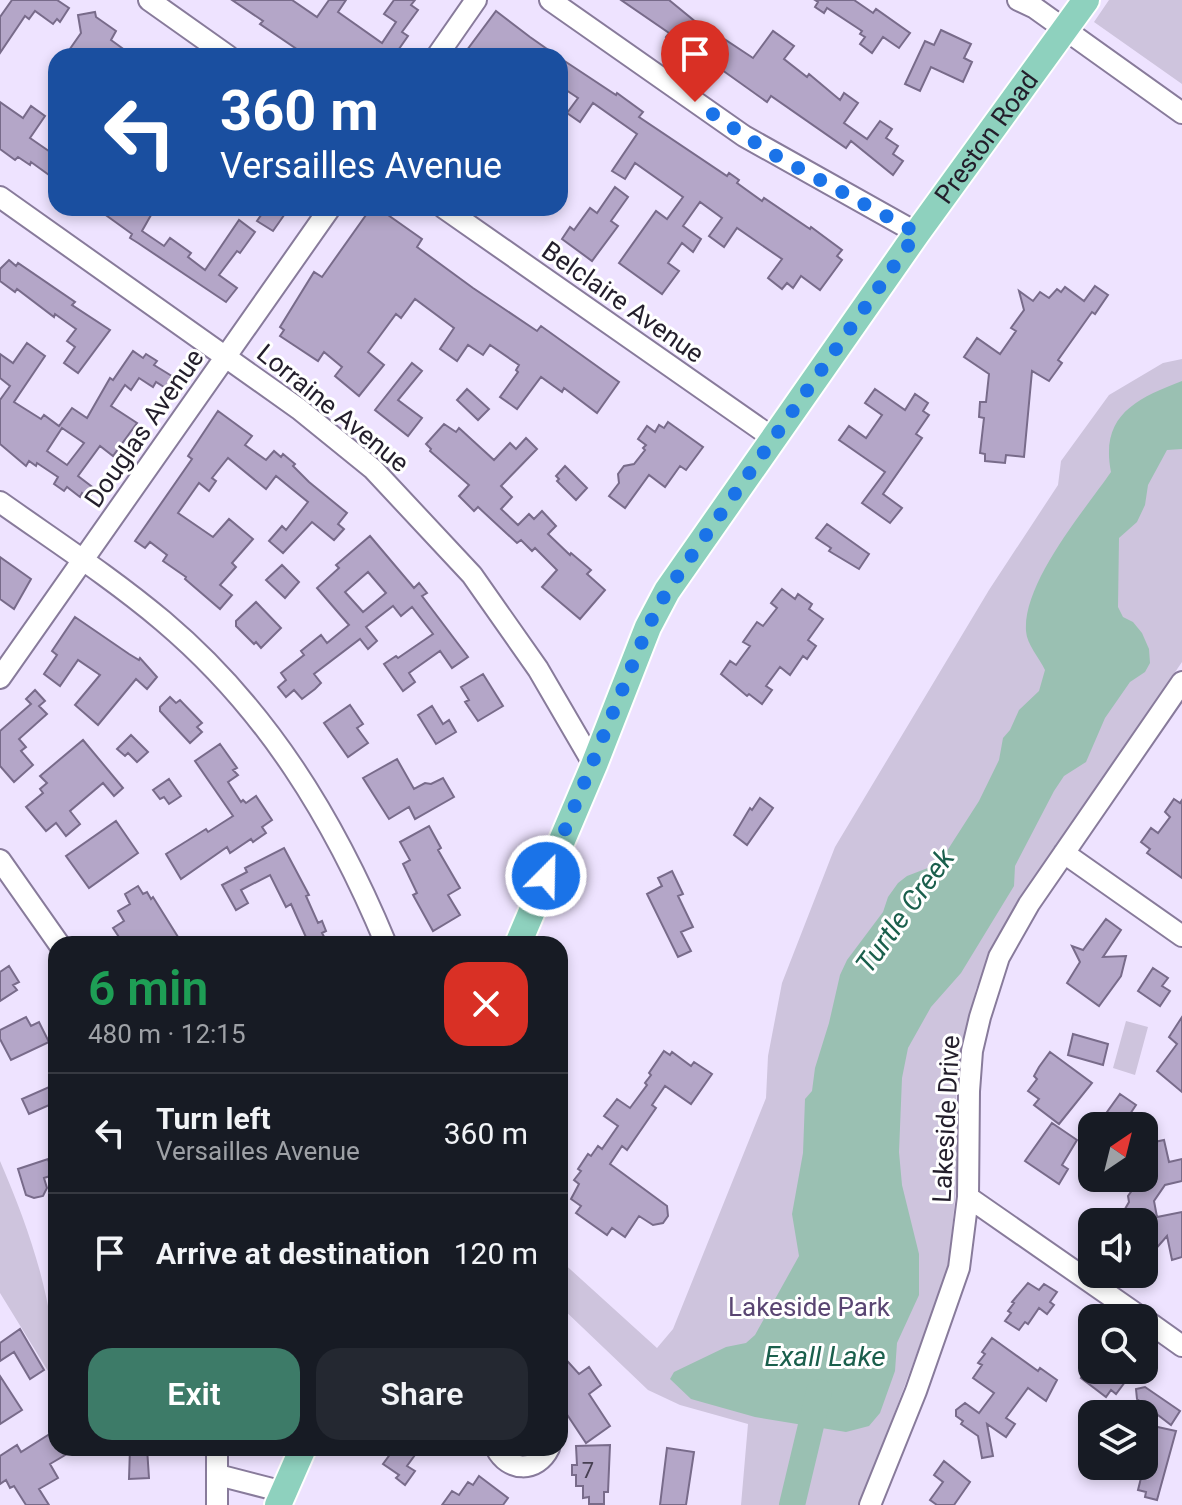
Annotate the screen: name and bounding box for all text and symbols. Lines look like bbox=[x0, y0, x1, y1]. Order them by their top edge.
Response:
pin bbox=[661, 20, 729, 102]
icon: arrive bbox=[673, 32, 717, 76]
street label: Preston Road bbox=[928, 66, 1044, 209]
text: 360 m bbox=[220, 78, 379, 144]
icon: left bbox=[88, 80, 192, 184]
text: Versailles Avenue bbox=[220, 145, 502, 187]
street label: Belclaire Avenue bbox=[536, 235, 710, 369]
street label: Lorraine Avenue bbox=[251, 338, 415, 478]
street label: Douglas Avenue bbox=[78, 343, 210, 513]
position arrow bbox=[504, 834, 588, 918]
water label: Turtle Creek bbox=[849, 841, 962, 980]
text: 6 min bbox=[88, 960, 208, 1017]
button: close bbox=[444, 962, 528, 1046]
text: 480 m · 12:15 bbox=[88, 1019, 246, 1049]
street label: Lakeside Drive bbox=[927, 1034, 965, 1204]
text: Turn left bbox=[156, 1101, 271, 1136]
icon: left bbox=[88, 1111, 132, 1155]
north arrow bbox=[1078, 1112, 1158, 1192]
map controls bbox=[1078, 1112, 1158, 1480]
text: 360 m bbox=[444, 1116, 528, 1151]
text: Versailles Avenue bbox=[156, 1136, 360, 1166]
button: sound bbox=[1078, 1208, 1158, 1288]
icon: arrive bbox=[88, 1231, 132, 1275]
text: Arrive at destination bbox=[156, 1236, 430, 1271]
text: 120 m bbox=[454, 1236, 538, 1271]
park label: Lakeside Park bbox=[728, 1292, 891, 1322]
button: search bbox=[1078, 1304, 1158, 1384]
water label: Exall Lake bbox=[764, 1340, 886, 1373]
button: Exit bbox=[88, 1348, 300, 1440]
button: Share bbox=[316, 1348, 528, 1440]
button: layers bbox=[1078, 1400, 1158, 1480]
house number: 7 bbox=[582, 1458, 594, 1483]

